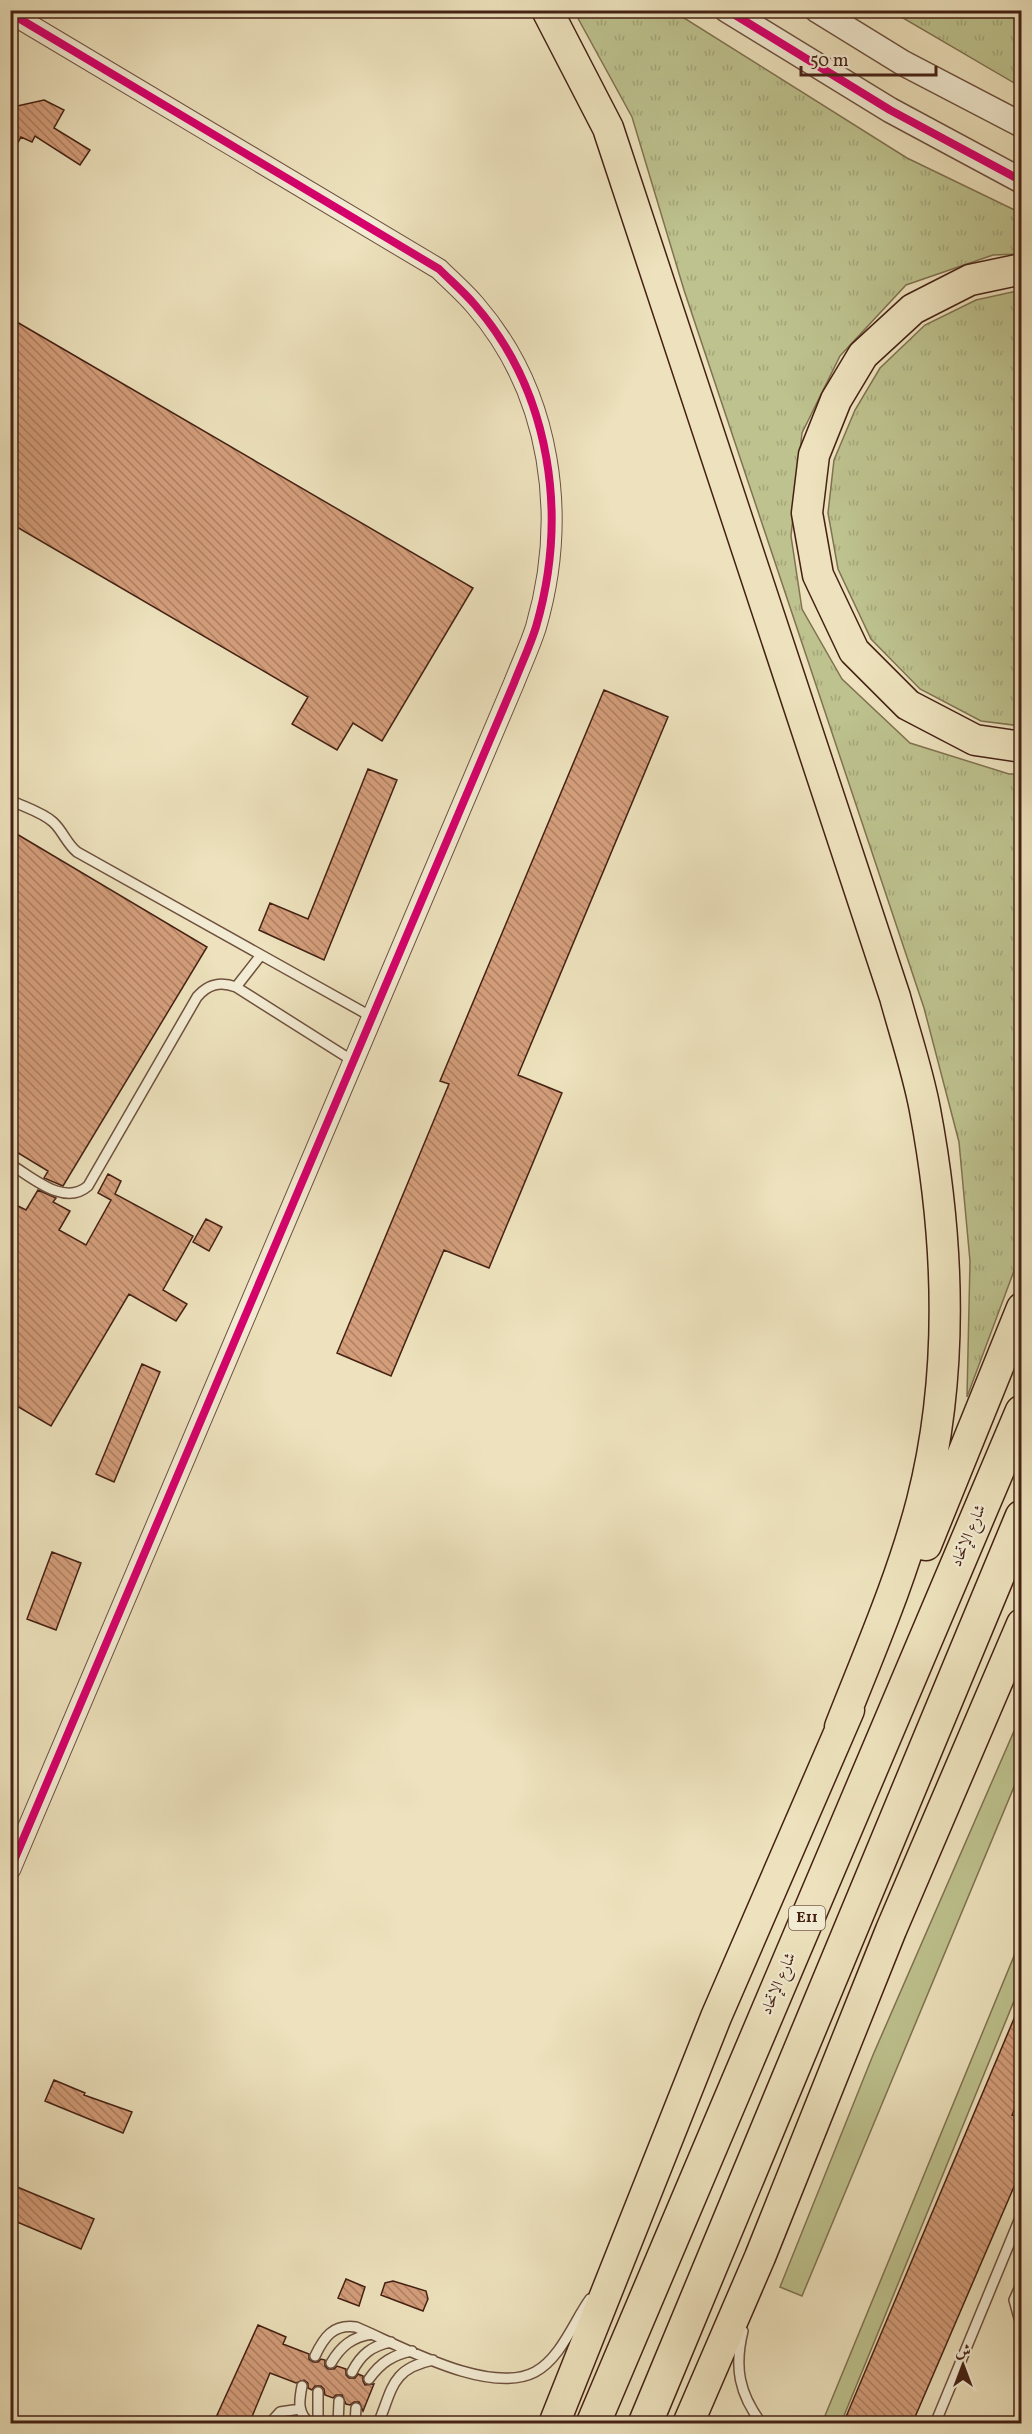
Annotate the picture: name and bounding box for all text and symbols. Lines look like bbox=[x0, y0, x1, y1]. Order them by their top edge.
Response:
scale bar bbox=[801, 39, 936, 77]
text: 50 m bbox=[810, 49, 849, 74]
street label: شارع الإتحاد bbox=[946, 1501, 993, 1571]
road number: E11 bbox=[789, 1906, 825, 1930]
street label: شارع الإتحاد bbox=[756, 1949, 803, 2019]
north arrow bbox=[933, 2335, 993, 2395]
text: ش bbox=[955, 2341, 971, 2363]

